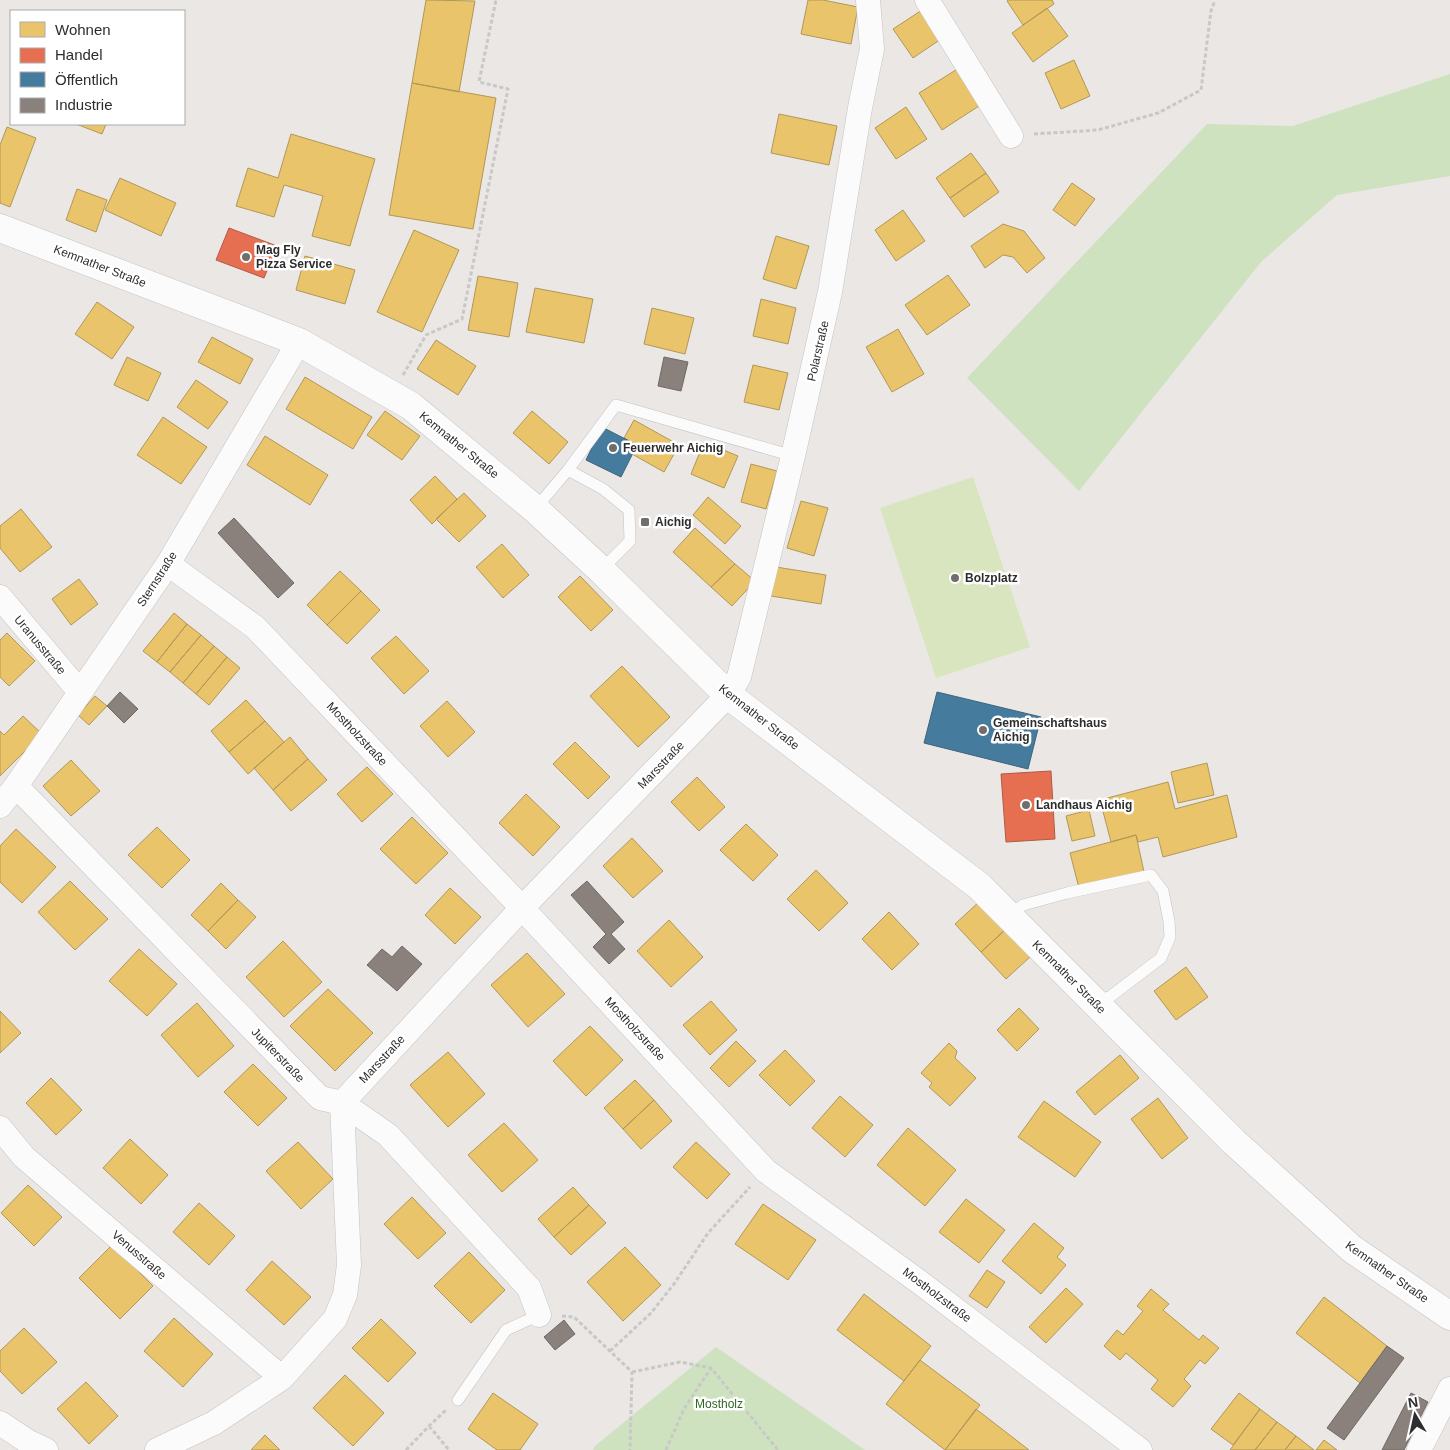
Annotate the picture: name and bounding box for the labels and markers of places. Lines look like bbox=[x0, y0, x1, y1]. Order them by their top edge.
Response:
place label: Mag Fly Pizza Service bbox=[256, 243, 332, 271]
marker: Mag Fly Pizza Service bbox=[240, 251, 252, 263]
place label: Feuerwehr Aichig bbox=[623, 441, 723, 455]
marker: Feuerwehr Aichig bbox=[607, 442, 619, 454]
place label: Aichig bbox=[655, 515, 692, 529]
marker: Aichig bbox=[639, 516, 651, 528]
place label: Bolzplatz bbox=[965, 571, 1018, 585]
marker: Bolzplatz bbox=[949, 572, 961, 584]
place label: Gemeinschaftshaus Aichig bbox=[993, 716, 1107, 744]
marker: Gemeinschaftshaus Aichig bbox=[977, 724, 989, 736]
place label: Landhaus Aichig bbox=[1036, 798, 1132, 812]
marker: Landhaus Aichig bbox=[1020, 799, 1032, 811]

